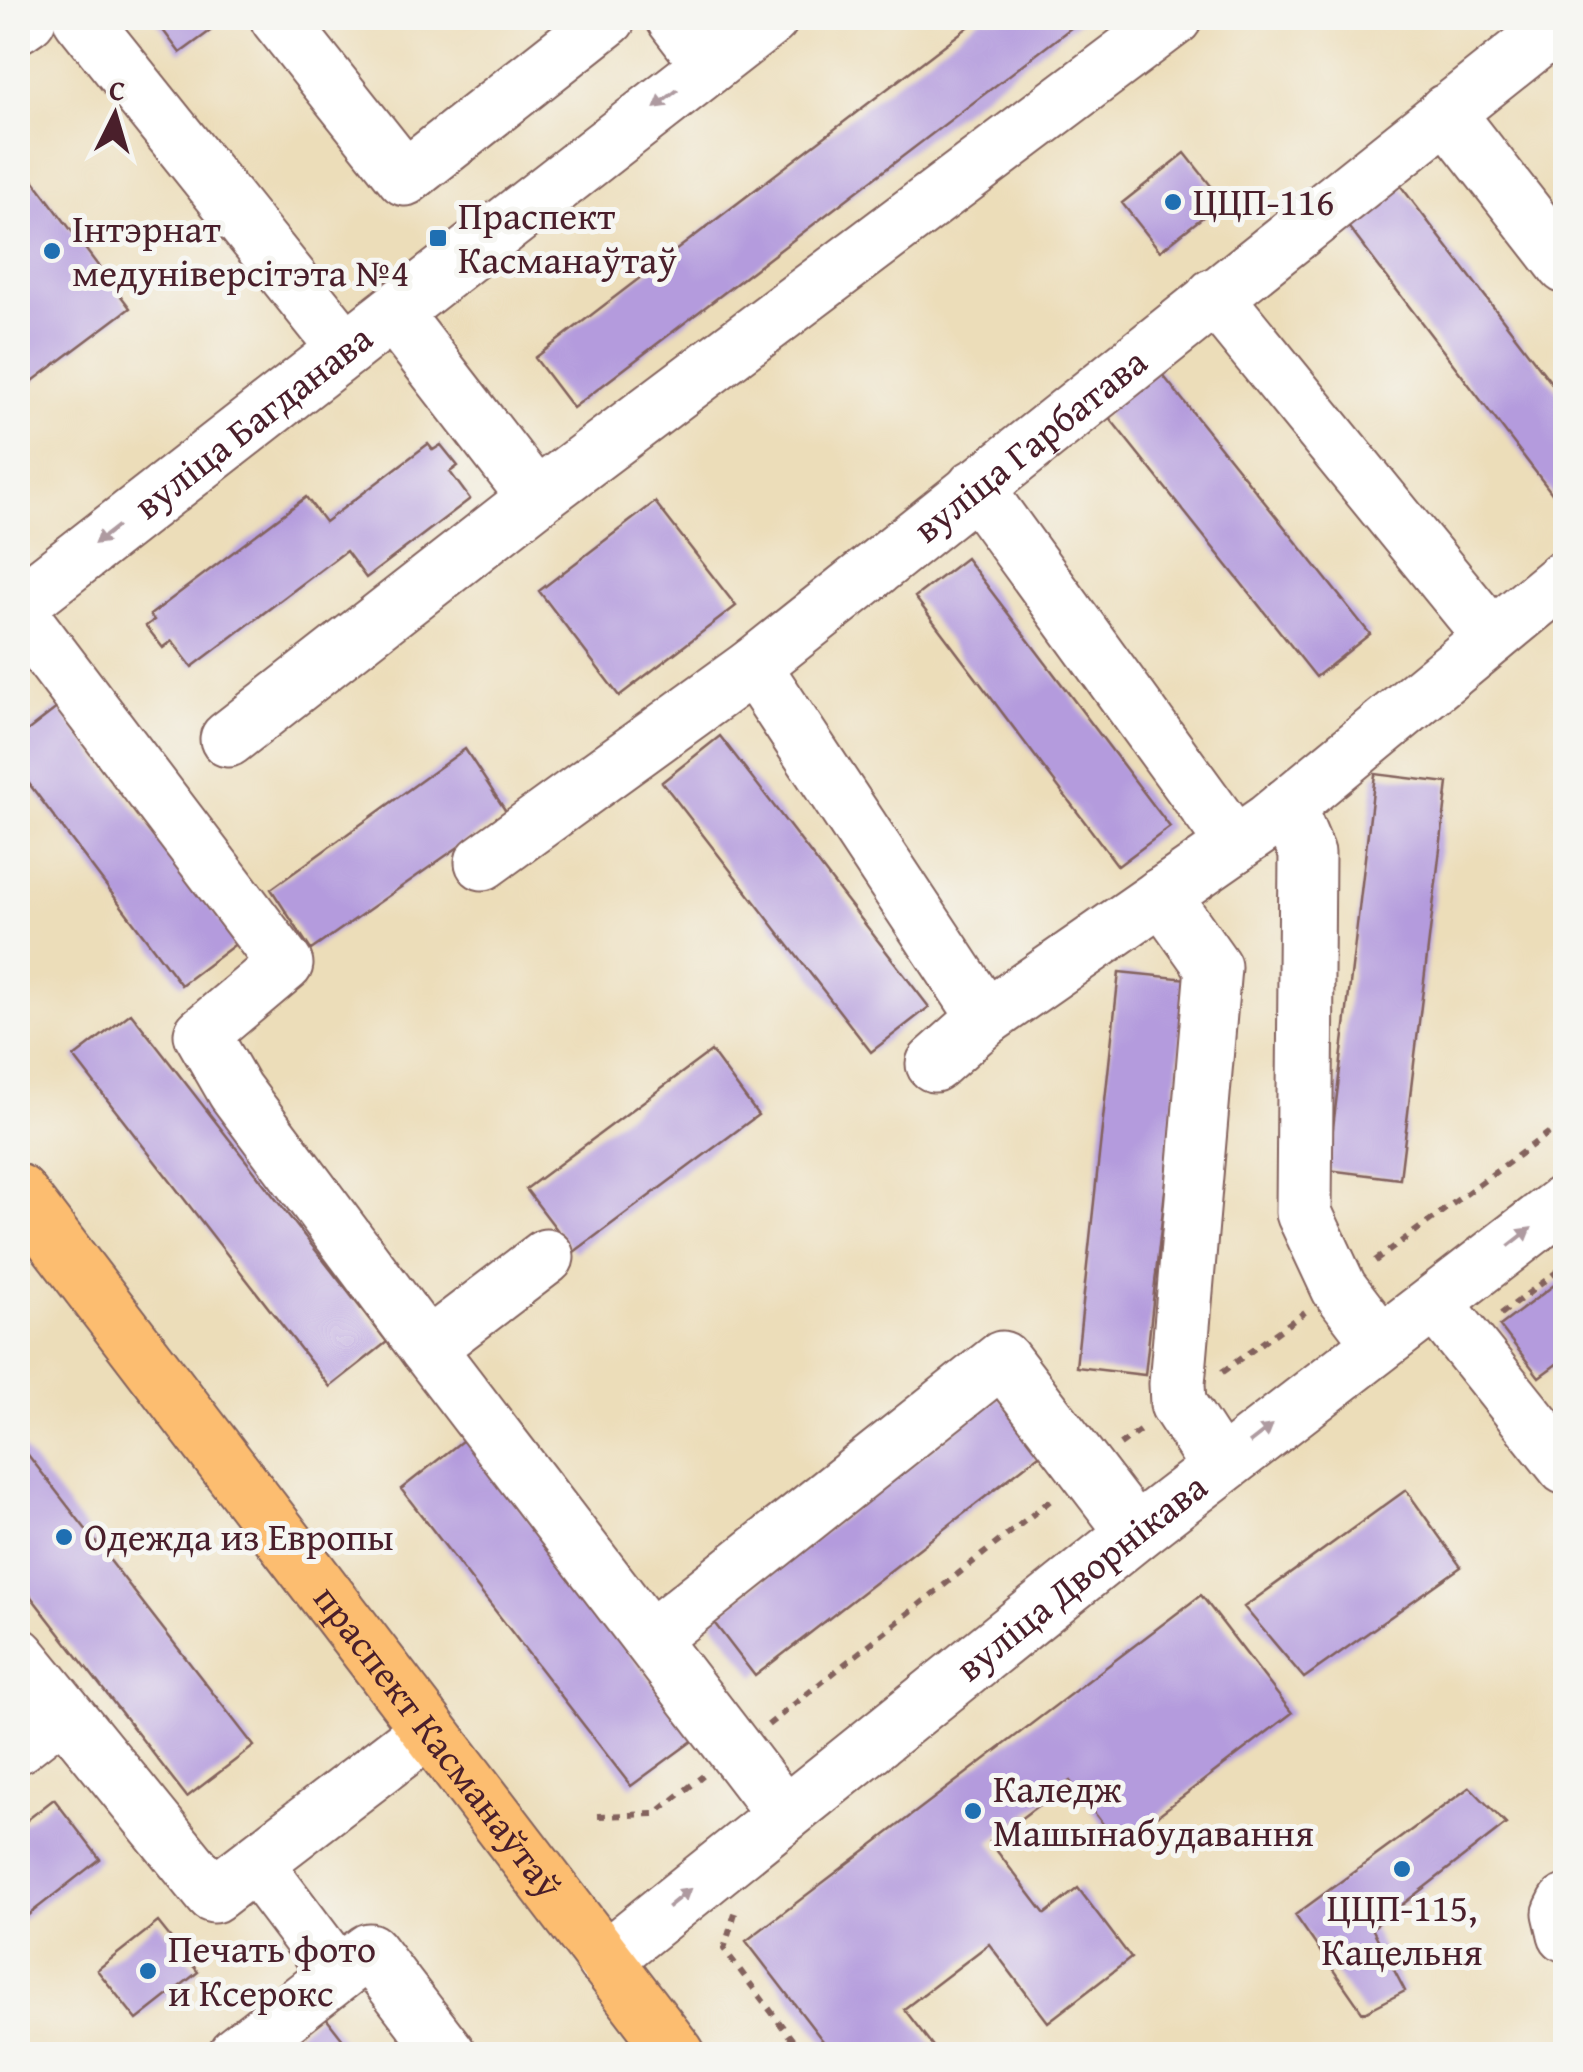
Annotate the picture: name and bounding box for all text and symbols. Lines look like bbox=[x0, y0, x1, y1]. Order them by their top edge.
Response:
north arrow bbox=[65, 65, 165, 165]
text: С bbox=[108, 68, 127, 111]
one-way arrow bbox=[654, 88, 679, 109]
place label: ЦЦП-116 bbox=[1193, 173, 1334, 229]
place label: Праспект Касманаўтаў bbox=[458, 187, 677, 287]
marker: ЦЦП-116 bbox=[1162, 191, 1184, 213]
place label: Інтэрнат медуніверсітэта №4 bbox=[72, 200, 409, 300]
marker: Праспект Касманаўтаў bbox=[427, 227, 449, 249]
marker: Інтэрнат медуніверсітэта №4 bbox=[41, 240, 63, 262]
street label: вуліца Багданава bbox=[121, 310, 384, 532]
street label: вуліца Гарбатава bbox=[900, 334, 1158, 555]
one-way arrow bbox=[94, 525, 120, 546]
one-way arrow bbox=[1507, 1227, 1533, 1248]
one-way arrow bbox=[1248, 1424, 1274, 1445]
street label: вуліца Дворнікава bbox=[943, 1458, 1218, 1694]
place label: Одежда из Европы bbox=[84, 1508, 394, 1564]
marker: Одежда из Европы bbox=[53, 1526, 75, 1548]
street label: праспект Касманаўтаў bbox=[301, 1573, 577, 1910]
place label: Каледж Машынабудавання bbox=[993, 1760, 1314, 1860]
marker: Каледж Машынабудавання bbox=[962, 1800, 984, 1822]
marker: ЦЦП-115, Кацельня bbox=[1391, 1858, 1413, 1880]
place label: ЦЦП-115, Кацельня bbox=[1321, 1879, 1483, 1979]
one-way arrow bbox=[666, 1888, 691, 1910]
place label: Печать фото и Ксерокс bbox=[168, 1920, 376, 2020]
marker: Печать фото и Ксерокс bbox=[137, 1960, 159, 1982]

